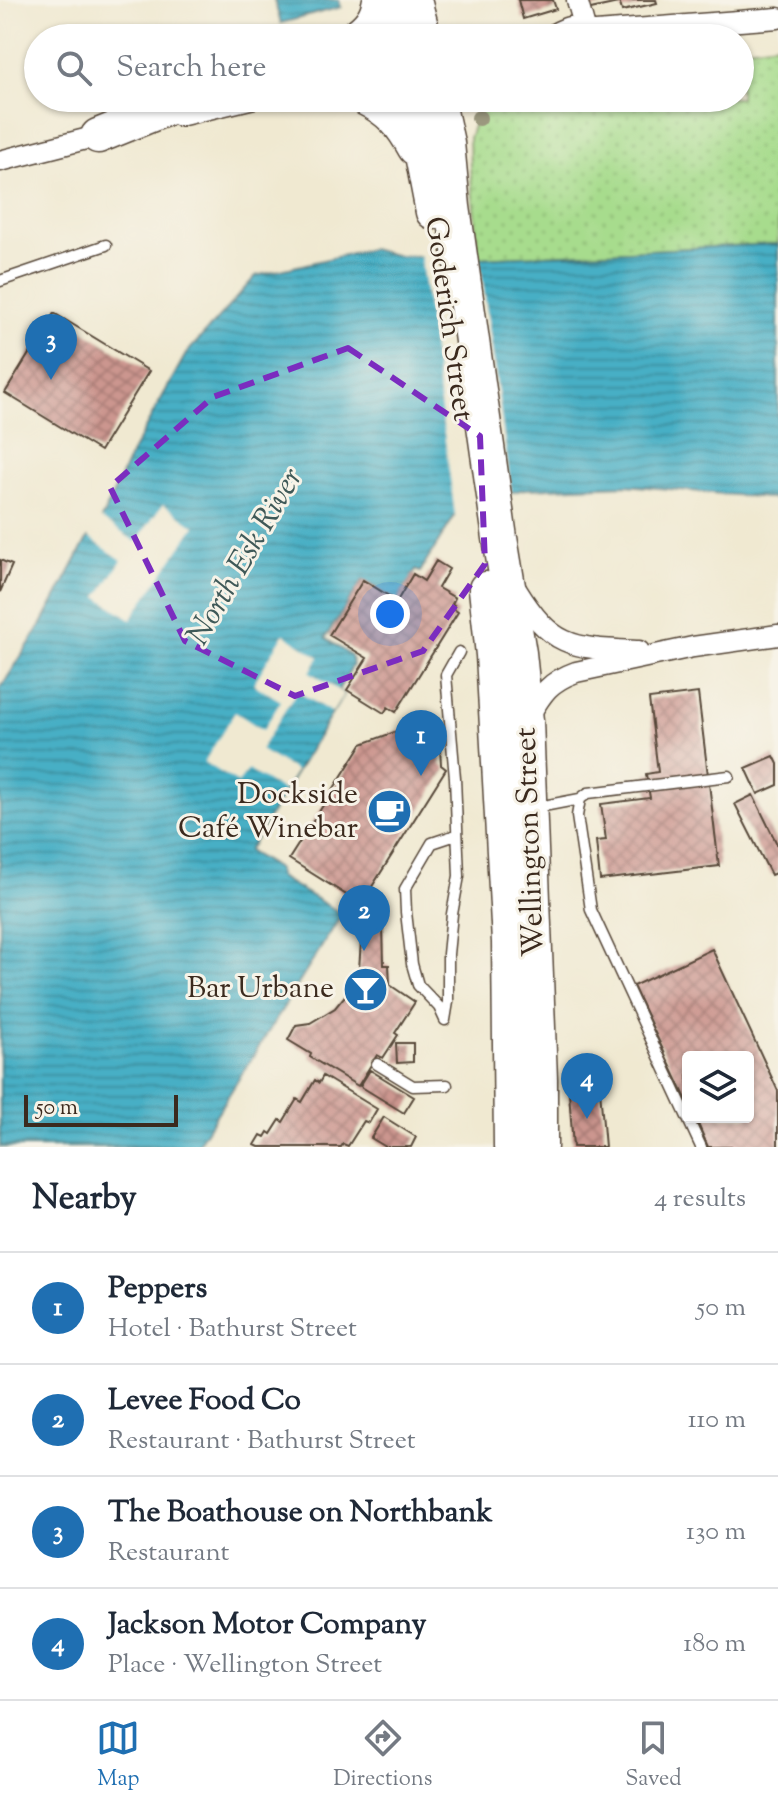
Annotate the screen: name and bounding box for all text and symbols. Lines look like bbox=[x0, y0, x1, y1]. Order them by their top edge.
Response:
search box bbox=[24, 24, 754, 112]
icon: search bbox=[52, 46, 96, 90]
text: Search here bbox=[116, 47, 266, 90]
street label: Goderich Street bbox=[412, 214, 484, 424]
pin: 3 bbox=[25, 314, 77, 380]
water label: North Esk River bbox=[176, 460, 316, 654]
your location bbox=[370, 594, 410, 634]
pin: 1 bbox=[395, 710, 447, 776]
street label: Wellington Street bbox=[506, 726, 556, 958]
place label: Dockside Café Winebar bbox=[178, 774, 358, 851]
cafe icon: Dockside Café Winebar bbox=[365, 788, 413, 836]
pin: 2 bbox=[338, 885, 390, 951]
bar icon: Bar Urbane bbox=[341, 965, 389, 1013]
place label: Bar Urbane bbox=[187, 968, 334, 1011]
map controls bbox=[682, 1051, 754, 1123]
button: layers bbox=[682, 1051, 754, 1123]
pin: 4 bbox=[561, 1053, 613, 1119]
scale bar bbox=[24, 1091, 178, 1127]
text: 50 m bbox=[36, 1093, 78, 1125]
text: Nearby bbox=[32, 1175, 137, 1224]
text: 4 results bbox=[654, 1181, 746, 1218]
text: Peppers bbox=[108, 1268, 207, 1311]
text: 1 bbox=[54, 1290, 62, 1327]
text: 50 m bbox=[696, 1290, 746, 1327]
text: Hotel · Bathurst Street bbox=[108, 1311, 357, 1348]
text: Levee Food Co bbox=[108, 1380, 301, 1423]
text: 2 bbox=[52, 1402, 64, 1439]
text: 110 m bbox=[688, 1402, 746, 1439]
text: Restaurant · Bathurst Street bbox=[108, 1423, 416, 1460]
text: The Boathouse on Northbank bbox=[108, 1492, 493, 1535]
text: 3 bbox=[53, 1514, 63, 1551]
text: 130 m bbox=[686, 1514, 746, 1551]
text: Restaurant bbox=[108, 1535, 229, 1572]
text: Jackson Motor Company bbox=[108, 1604, 426, 1647]
text: 4 bbox=[51, 1626, 65, 1663]
text: 180 m bbox=[683, 1626, 746, 1663]
text: Place · Wellington Street bbox=[108, 1647, 382, 1684]
tab: Map bbox=[96, 1716, 140, 1796]
tab: Directions bbox=[333, 1716, 432, 1796]
tab: Saved bbox=[625, 1716, 682, 1796]

